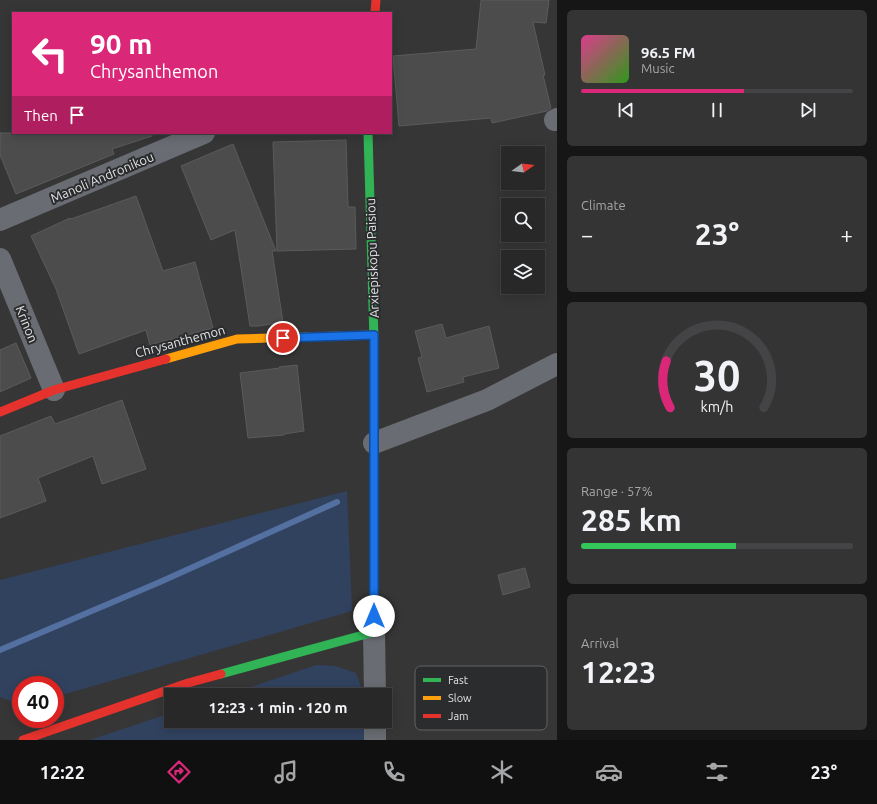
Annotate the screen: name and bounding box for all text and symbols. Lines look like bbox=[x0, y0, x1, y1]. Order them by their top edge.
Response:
icon: left bbox=[24, 28, 76, 80]
text: 90 m bbox=[90, 28, 152, 59]
text: 96.5 FM bbox=[641, 44, 695, 61]
text: Chrysanthemon bbox=[90, 61, 218, 81]
text: Music bbox=[641, 61, 675, 75]
icon: previous bbox=[615, 99, 637, 121]
icon: pause bbox=[706, 99, 728, 121]
icon: next bbox=[797, 99, 819, 121]
icon: arrive bbox=[66, 104, 88, 126]
text: Then bbox=[24, 107, 58, 124]
north arrow bbox=[501, 146, 545, 190]
map controls bbox=[501, 146, 545, 294]
street label: Manoli Andronikou bbox=[48, 149, 156, 205]
street label: Arxiepiskopu Paisiou bbox=[363, 198, 381, 318]
button: search bbox=[501, 198, 545, 242]
text: Climate bbox=[581, 198, 626, 212]
text: 23° bbox=[695, 217, 739, 251]
text: − bbox=[581, 222, 593, 247]
text: + bbox=[841, 222, 853, 247]
button: layers bbox=[501, 250, 545, 294]
street label: Krinon bbox=[13, 304, 41, 344]
pin bbox=[266, 321, 300, 355]
street label: Chrysanthemon bbox=[133, 322, 227, 360]
icon: arrive bbox=[272, 327, 294, 349]
text: 30 bbox=[694, 352, 740, 399]
text: km/h bbox=[701, 399, 733, 415]
text: Range · 57% bbox=[581, 484, 653, 498]
text: 285 km bbox=[581, 503, 682, 537]
position arrow bbox=[353, 595, 395, 637]
text: Arrival bbox=[581, 636, 619, 650]
text: 12:23 bbox=[581, 655, 656, 689]
legend bbox=[415, 666, 547, 730]
text: Fast bbox=[448, 674, 469, 686]
speed limit sign: 40 bbox=[12, 676, 64, 728]
text: Slow bbox=[448, 692, 472, 704]
text: 12:23 · 1 min · 120 m bbox=[209, 699, 347, 716]
text: Jam bbox=[448, 710, 469, 722]
icon: directions bbox=[165, 758, 193, 786]
icon: music bbox=[272, 758, 300, 786]
icon: phone bbox=[380, 758, 408, 786]
icon: climate bbox=[488, 758, 516, 786]
icon: car bbox=[595, 758, 623, 786]
icon: filters bbox=[703, 758, 731, 786]
text: 12:22 bbox=[40, 762, 85, 782]
text: 23° bbox=[810, 762, 837, 782]

